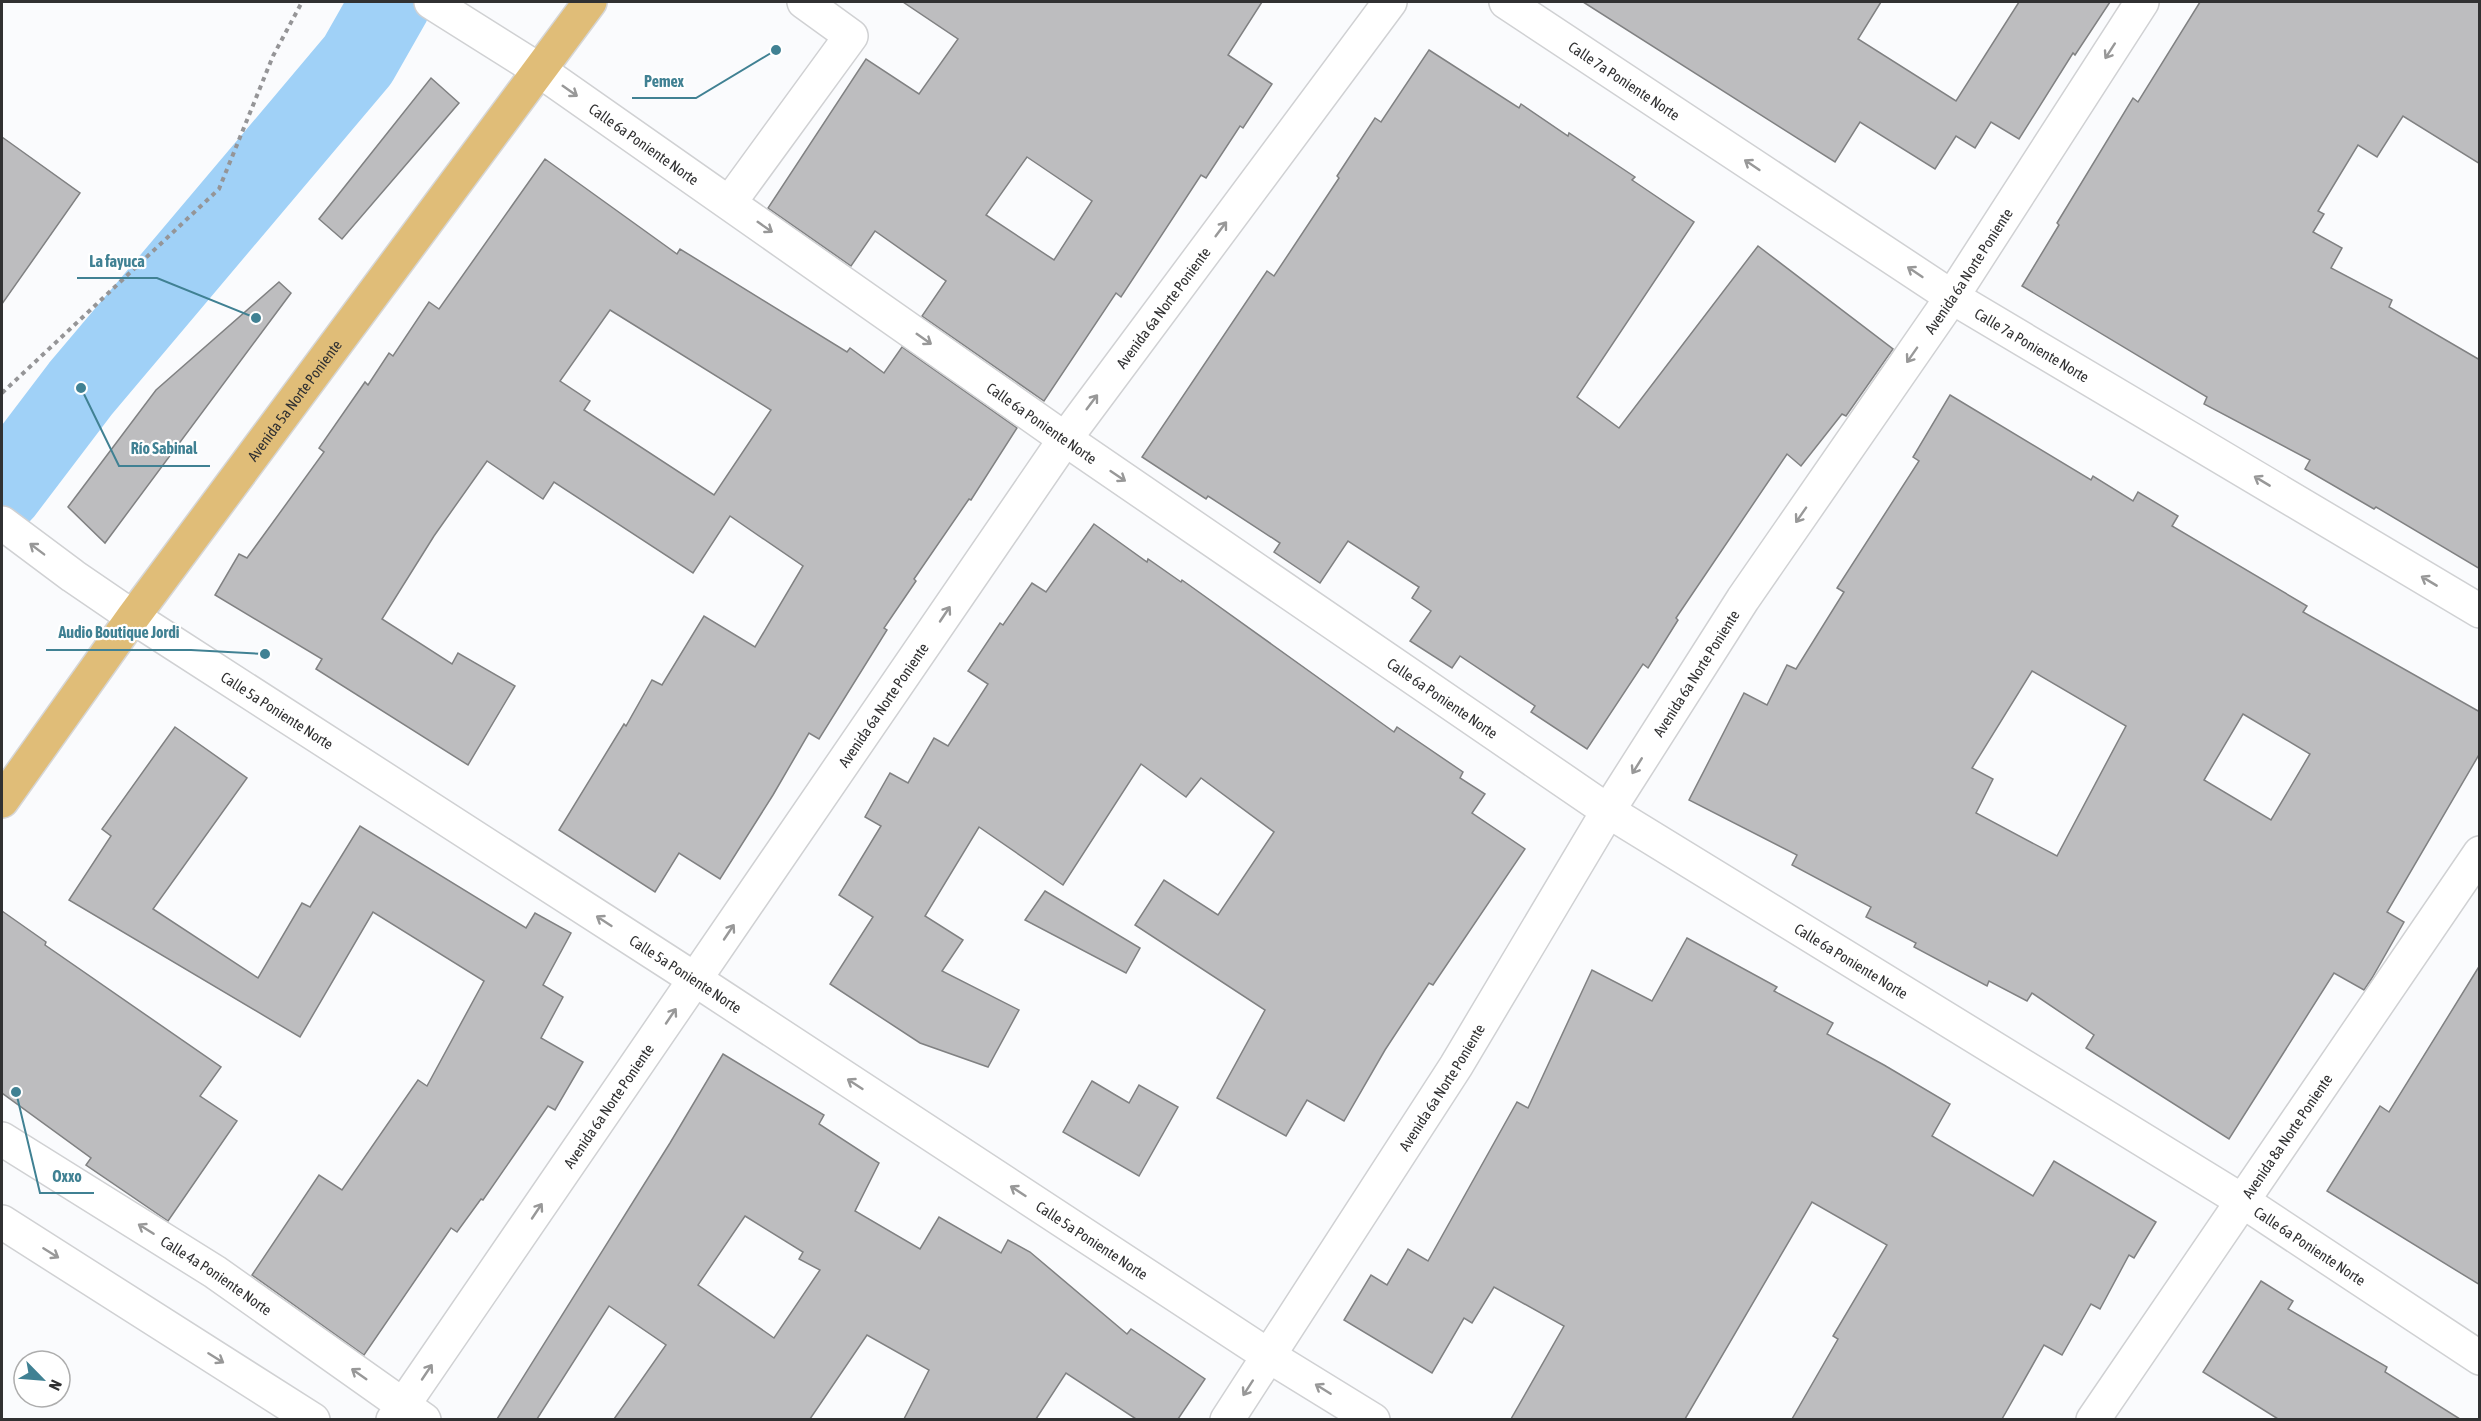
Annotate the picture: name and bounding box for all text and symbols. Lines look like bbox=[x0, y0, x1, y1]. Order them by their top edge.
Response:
street label: Calle 7a Poniente Norte bbox=[1566, 37, 1683, 123]
one-way arrow bbox=[2104, 42, 2116, 58]
callout: Pemex bbox=[632, 64, 696, 98]
text: Pemex bbox=[644, 72, 685, 90]
one-way arrow bbox=[562, 85, 578, 97]
street label: Calle 6a Poniente Norte bbox=[586, 99, 702, 188]
one-way arrow bbox=[1744, 158, 1761, 170]
street label: Avenida 6a Norte Poniente bbox=[1921, 205, 2016, 337]
one-way arrow bbox=[756, 221, 772, 233]
one-way arrow bbox=[1215, 222, 1227, 238]
street label: Avenida 6a Norte Poniente bbox=[1112, 243, 1213, 371]
callout: La fayuca bbox=[77, 244, 157, 278]
text: La fayuca bbox=[89, 252, 145, 270]
one-way arrow bbox=[1906, 266, 1923, 279]
street label: Calle 7a Poniente Norte bbox=[1972, 304, 2092, 385]
one-way arrow bbox=[916, 333, 932, 346]
street label: Avenida 5a Norte Poniente bbox=[244, 336, 345, 464]
one-way arrow bbox=[1906, 346, 1918, 362]
street label: Calle 6a Poniente Norte bbox=[984, 379, 1100, 467]
one-way arrow bbox=[1086, 395, 1098, 411]
callout: Río Sabinal bbox=[119, 432, 210, 466]
text: Río Sabinal bbox=[131, 439, 198, 457]
one-way arrow bbox=[1109, 470, 1126, 482]
one-way arrow bbox=[2254, 475, 2271, 487]
one-way arrow bbox=[1795, 507, 1807, 523]
one-way arrow bbox=[30, 543, 46, 556]
one-way arrow bbox=[2421, 575, 2438, 587]
one-way arrow bbox=[939, 607, 951, 623]
street label: Avenida 6a Norte Poniente bbox=[1649, 607, 1742, 739]
callout: Audio Boutique Jordi bbox=[46, 616, 191, 650]
text: Audio Boutique Jordi bbox=[57, 623, 180, 641]
street label: Avenida 6a Norte Poniente bbox=[835, 639, 932, 770]
street label: Calle 6a Poniente Norte bbox=[1384, 654, 1501, 742]
street label: Calle 5a Poniente Norte bbox=[218, 668, 337, 752]
one-way arrow bbox=[1630, 757, 1642, 774]
one-way arrow bbox=[596, 914, 613, 926]
street label: Calle 6a Poniente Norte bbox=[1792, 919, 1911, 1002]
one-way arrow bbox=[723, 924, 735, 940]
street label: Calle 5a Poniente Norte bbox=[627, 931, 745, 1016]
one-way arrow bbox=[665, 1008, 677, 1024]
street label: Avenida 6a Norte Poniente bbox=[1395, 1021, 1488, 1154]
street label: Avenida 6a Norte Poniente bbox=[560, 1040, 657, 1171]
street label: Avenida 8a Norte Poniente bbox=[2239, 1070, 2335, 1201]
one-way arrow bbox=[847, 1078, 864, 1090]
callout: Oxxo bbox=[40, 1159, 94, 1193]
text: Oxxo bbox=[52, 1167, 82, 1185]
one-way arrow bbox=[1010, 1185, 1027, 1197]
street label: Calle 5a Poniente Norte bbox=[1033, 1197, 1151, 1283]
one-way arrow bbox=[531, 1203, 543, 1220]
street label: Calle 6a Poniente Norte bbox=[2251, 1203, 2369, 1289]
one-way arrow bbox=[138, 1222, 155, 1234]
street label: Calle 4a Poniente Norte bbox=[158, 1232, 275, 1318]
one-way arrow bbox=[42, 1247, 59, 1259]
north arrow bbox=[12, 1349, 72, 1409]
one-way arrow bbox=[207, 1351, 224, 1364]
one-way arrow bbox=[421, 1364, 433, 1380]
one-way arrow bbox=[352, 1368, 368, 1380]
text: N bbox=[45, 1377, 66, 1393]
one-way arrow bbox=[1242, 1379, 1254, 1395]
one-way arrow bbox=[1315, 1382, 1332, 1394]

